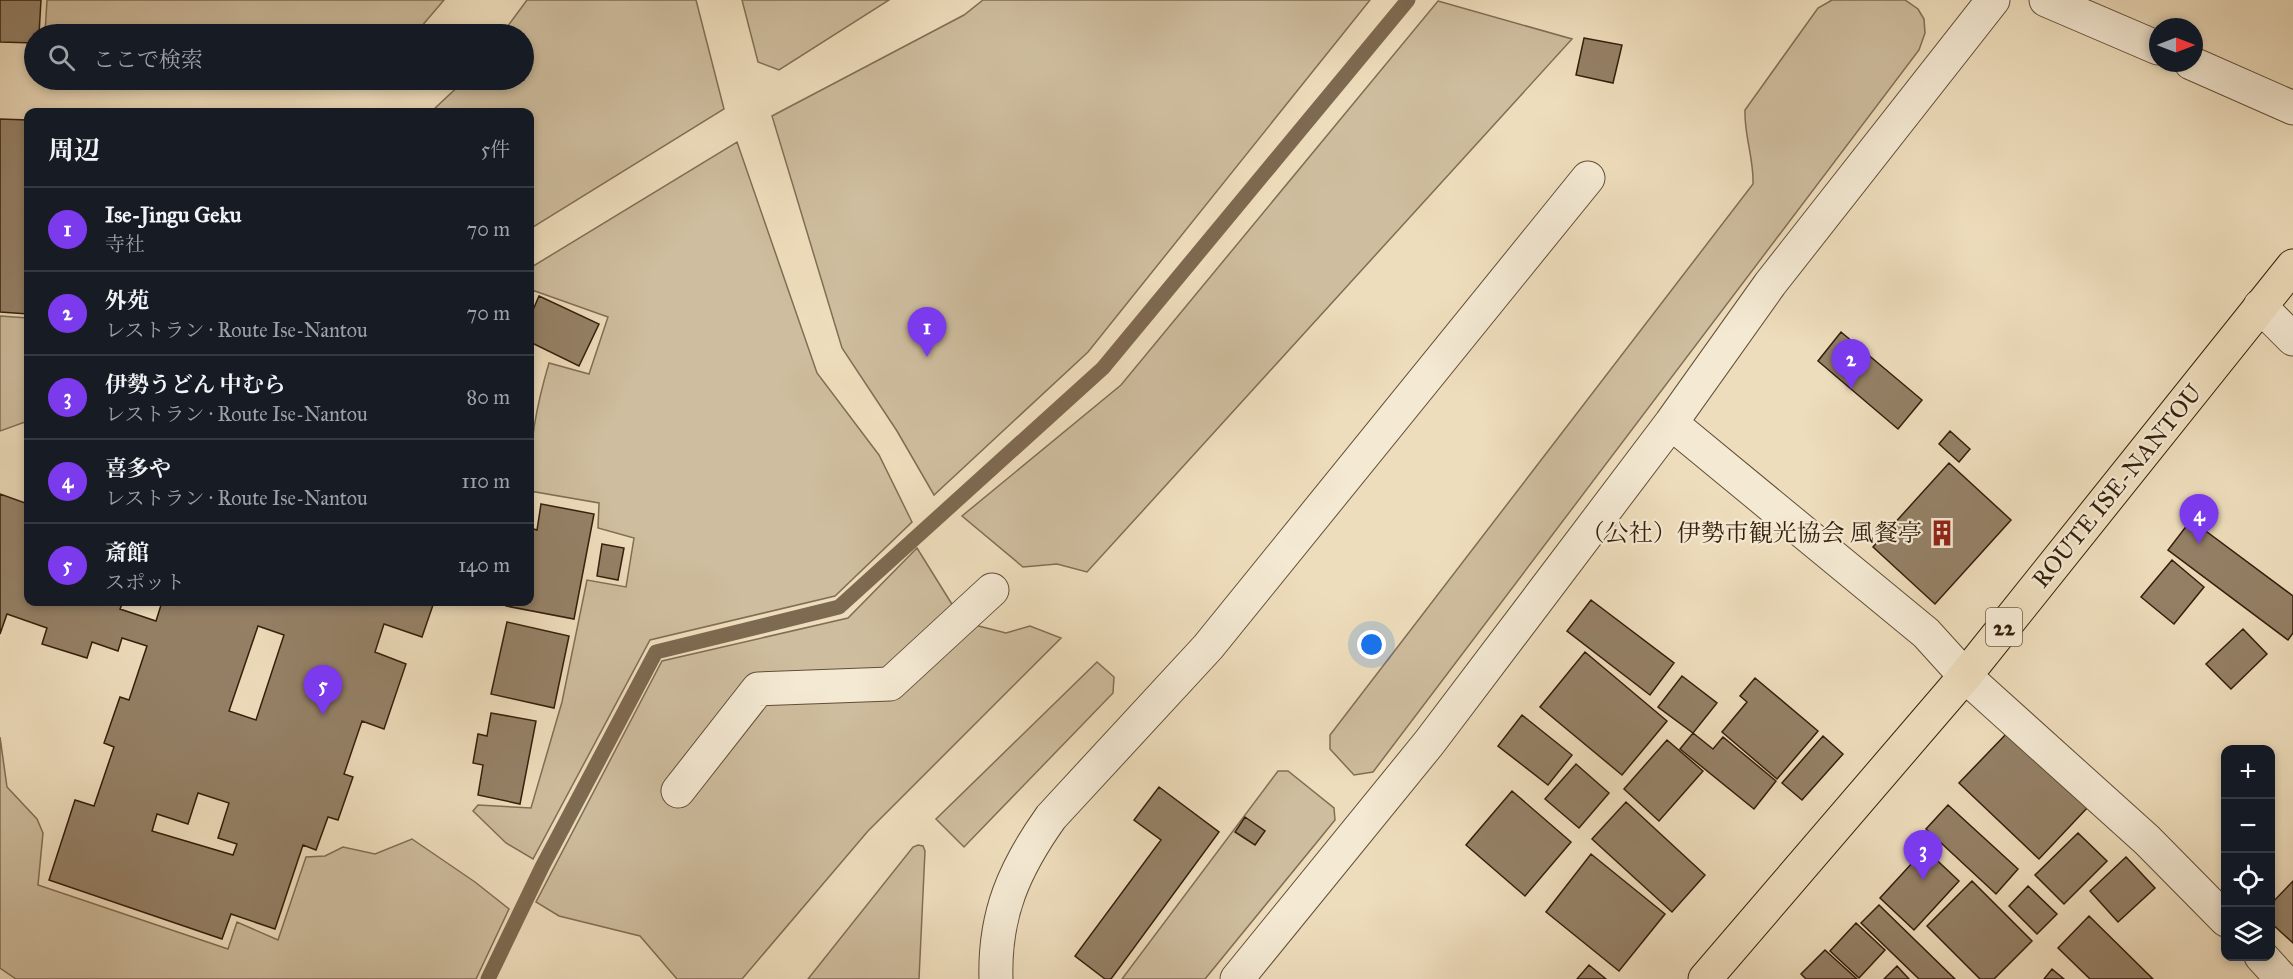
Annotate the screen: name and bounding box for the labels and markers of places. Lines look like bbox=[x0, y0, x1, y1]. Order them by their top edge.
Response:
pin: 1 bbox=[908, 308, 946, 357]
pin: 2 bbox=[1832, 340, 1870, 389]
pin: 4 bbox=[2180, 494, 2218, 544]
place label: （公社）伊勢市観光協会 風餐亭 bbox=[1581, 518, 1922, 548]
building icon: （公社）伊勢市観光協会 風餐亭 bbox=[1927, 518, 1957, 548]
pin: 5 bbox=[304, 666, 342, 715]
pin: 3 bbox=[1904, 830, 1942, 880]

